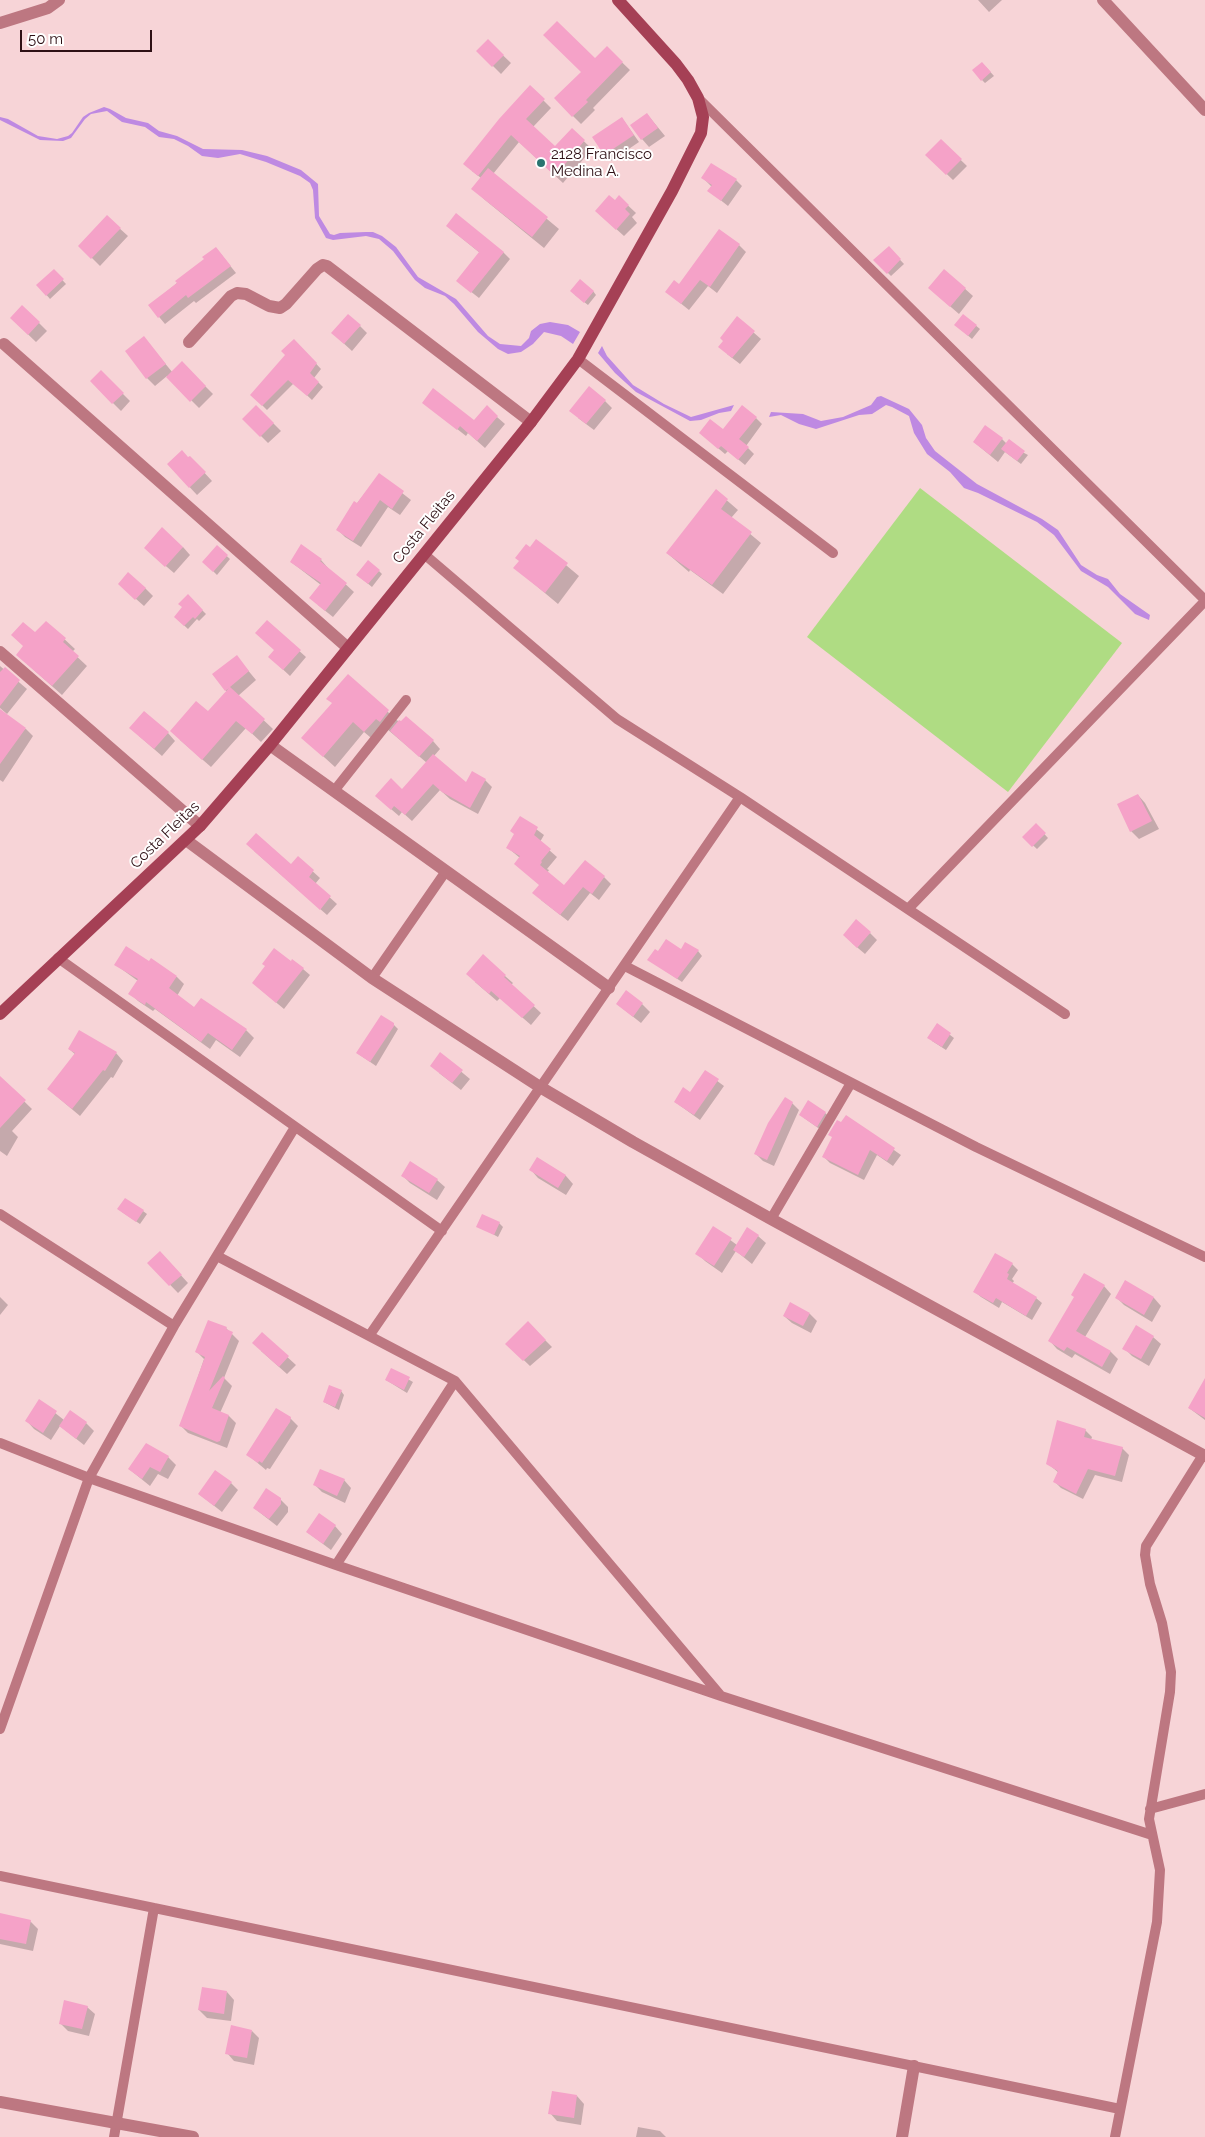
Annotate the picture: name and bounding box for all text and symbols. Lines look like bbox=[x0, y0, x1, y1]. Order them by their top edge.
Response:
scale bar bbox=[22, 20, 155, 52]
text: 50 m bbox=[28, 30, 63, 48]
place label: 2128 Francisco Medina A. bbox=[551, 145, 652, 180]
marker: 2128 Francisco Medina A. bbox=[535, 157, 547, 169]
street label: Costa Fleitas bbox=[389, 487, 459, 567]
street label: Costa Fleitas bbox=[127, 798, 203, 872]

